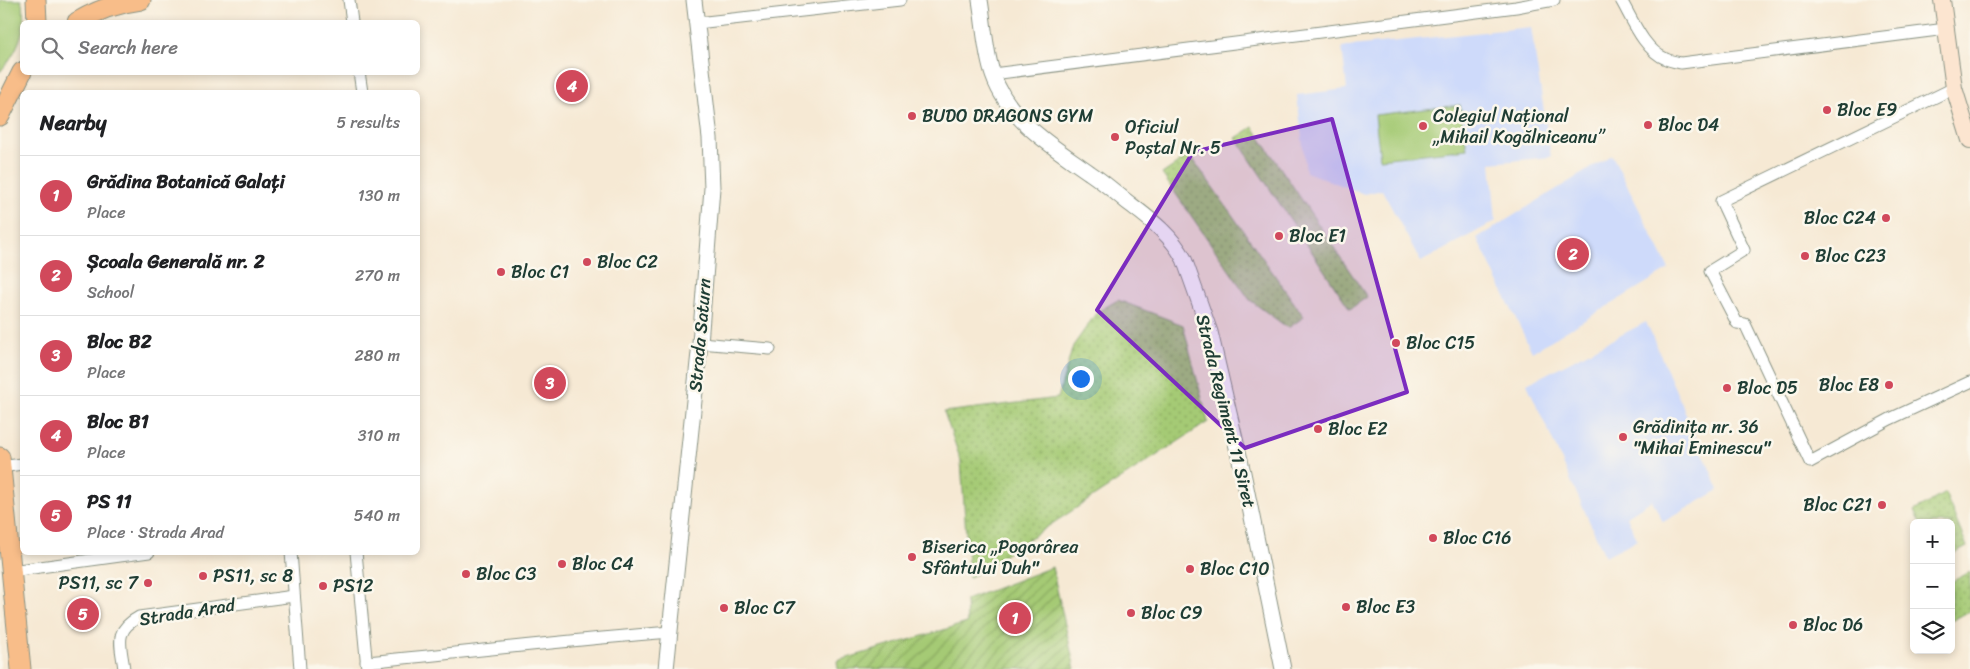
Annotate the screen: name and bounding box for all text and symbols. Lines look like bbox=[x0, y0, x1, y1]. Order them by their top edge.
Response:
search box bbox=[20, 20, 420, 75]
text: Search here bbox=[78, 31, 178, 64]
icon: search bbox=[38, 34, 66, 62]
pin: 4 bbox=[556, 67, 588, 105]
place label: Bloc E9 bbox=[1837, 94, 1897, 126]
place label: BUDO DRAGONS GYM bbox=[922, 100, 1093, 132]
place label: Colegiul Național „Mihail Kogălniceanu” bbox=[1432, 100, 1606, 153]
text: Nearby bbox=[40, 104, 106, 142]
marker: Bloc E9 bbox=[1821, 104, 1833, 116]
text: 5 results bbox=[336, 108, 400, 137]
place label: Bloc D4 bbox=[1658, 109, 1719, 141]
marker: BUDO DRAGONS GYM bbox=[906, 110, 918, 122]
place label: Oficiul Poștal Nr. 5 bbox=[1125, 111, 1221, 164]
marker: Bloc D4 bbox=[1642, 119, 1654, 131]
marker: Colegiul Național „Mihail Kogălniceanu” bbox=[1417, 120, 1429, 132]
marker: Oficiul Poștal Nr. 5 bbox=[1109, 131, 1121, 143]
text: Grădina Botanică Galați bbox=[87, 165, 285, 198]
text: 1 bbox=[53, 181, 59, 210]
text: 130 m bbox=[358, 181, 400, 210]
text: Place bbox=[87, 198, 126, 227]
place label: Bloc C24 bbox=[1804, 202, 1876, 234]
marker: Bloc C24 bbox=[1880, 212, 1892, 224]
place label: Bloc E1 bbox=[1289, 220, 1346, 252]
marker: Bloc E1 bbox=[1273, 230, 1285, 242]
pin: 2 bbox=[1557, 235, 1589, 273]
place label: Bloc C23 bbox=[1815, 240, 1886, 272]
text: Școala Generală nr. 2 bbox=[87, 245, 265, 278]
place label: Bloc C2 bbox=[597, 246, 658, 278]
marker: Bloc C23 bbox=[1799, 250, 1811, 262]
place label: Bloc C1 bbox=[511, 256, 570, 288]
marker: Bloc C2 bbox=[581, 256, 593, 268]
text: 2 bbox=[51, 261, 61, 290]
text: 270 m bbox=[355, 261, 400, 290]
marker: Bloc C1 bbox=[495, 266, 507, 278]
street label: Strada Saturn bbox=[679, 277, 721, 393]
text: School bbox=[87, 278, 134, 307]
street label: Strada Regiment 11 Siret bbox=[1186, 311, 1266, 511]
text: Bloc B2 bbox=[87, 325, 152, 358]
place label: Bloc C15 bbox=[1406, 327, 1475, 359]
marker: Bloc C15 bbox=[1390, 337, 1402, 349]
text: 3 bbox=[52, 341, 60, 370]
text: 280 m bbox=[355, 341, 400, 370]
text: Place bbox=[87, 358, 126, 387]
pin: 3 bbox=[534, 364, 566, 402]
your location bbox=[1068, 366, 1094, 392]
place label: Bloc E8 bbox=[1819, 369, 1879, 401]
place label: Bloc D5 bbox=[1737, 372, 1798, 404]
marker: Bloc E8 bbox=[1883, 379, 1895, 391]
marker: Bloc D5 bbox=[1721, 382, 1733, 394]
text: Bloc B1 bbox=[87, 405, 149, 438]
place label: Grădinița nr. 36 "Mihai Eminescu" bbox=[1633, 411, 1772, 464]
place label: Bloc E2 bbox=[1328, 413, 1388, 445]
text: 4 bbox=[51, 421, 61, 450]
text: 310 m bbox=[358, 421, 400, 450]
marker: Bloc E2 bbox=[1312, 423, 1324, 435]
marker: Grădinița nr. 36 "Mihai Eminescu" bbox=[1617, 431, 1629, 443]
text: Place bbox=[87, 438, 126, 467]
text: PS 11 bbox=[87, 485, 132, 518]
place label: Bloc C21 bbox=[1803, 489, 1872, 521]
marker: Bloc C21 bbox=[1876, 499, 1888, 511]
text: 5 bbox=[51, 501, 61, 530]
text: 540 m bbox=[354, 501, 400, 530]
text: Place · Strada Arad bbox=[87, 518, 224, 547]
map controls bbox=[1910, 519, 1955, 654]
button: + bbox=[1910, 519, 1955, 564]
place label: Bloc C16 bbox=[1443, 522, 1511, 554]
place label: Biserica „Pogorârea Sfântului Duh" bbox=[922, 531, 1079, 584]
marker: Bloc C16 bbox=[1427, 532, 1439, 544]
place label: Bloc C4 bbox=[572, 548, 634, 580]
marker: Biserica „Pogorârea Sfântului Duh" bbox=[906, 551, 918, 563]
place label: Bloc C10 bbox=[1200, 553, 1270, 585]
place label: Bloc C3 bbox=[476, 558, 537, 590]
marker: Bloc C4 bbox=[556, 558, 568, 570]
place label: PS11, sc 8 bbox=[213, 560, 293, 592]
marker: Bloc C10 bbox=[1184, 563, 1196, 575]
button: − bbox=[1910, 564, 1955, 609]
place label: PS11, sc 7 bbox=[59, 567, 140, 599]
marker: Bloc C3 bbox=[460, 568, 472, 580]
marker: PS11, sc 8 bbox=[197, 570, 209, 582]
place label: PS12 bbox=[333, 570, 373, 602]
marker: PS11, sc 7 bbox=[142, 577, 154, 589]
marker: PS12 bbox=[317, 580, 329, 592]
street label: Strada Arad bbox=[137, 588, 239, 635]
place label: Bloc E3 bbox=[1356, 591, 1415, 623]
place label: Bloc C7 bbox=[734, 592, 797, 624]
pin: 5 bbox=[67, 595, 99, 633]
place label: Bloc C9 bbox=[1141, 597, 1203, 629]
pin: 1 bbox=[999, 599, 1031, 637]
marker: Bloc E3 bbox=[1340, 601, 1352, 613]
marker: Bloc C7 bbox=[718, 602, 730, 614]
marker: Bloc C9 bbox=[1125, 607, 1137, 619]
place label: Bloc D6 bbox=[1803, 609, 1863, 641]
button: layers bbox=[1910, 609, 1955, 654]
marker: Bloc D6 bbox=[1787, 619, 1799, 631]

